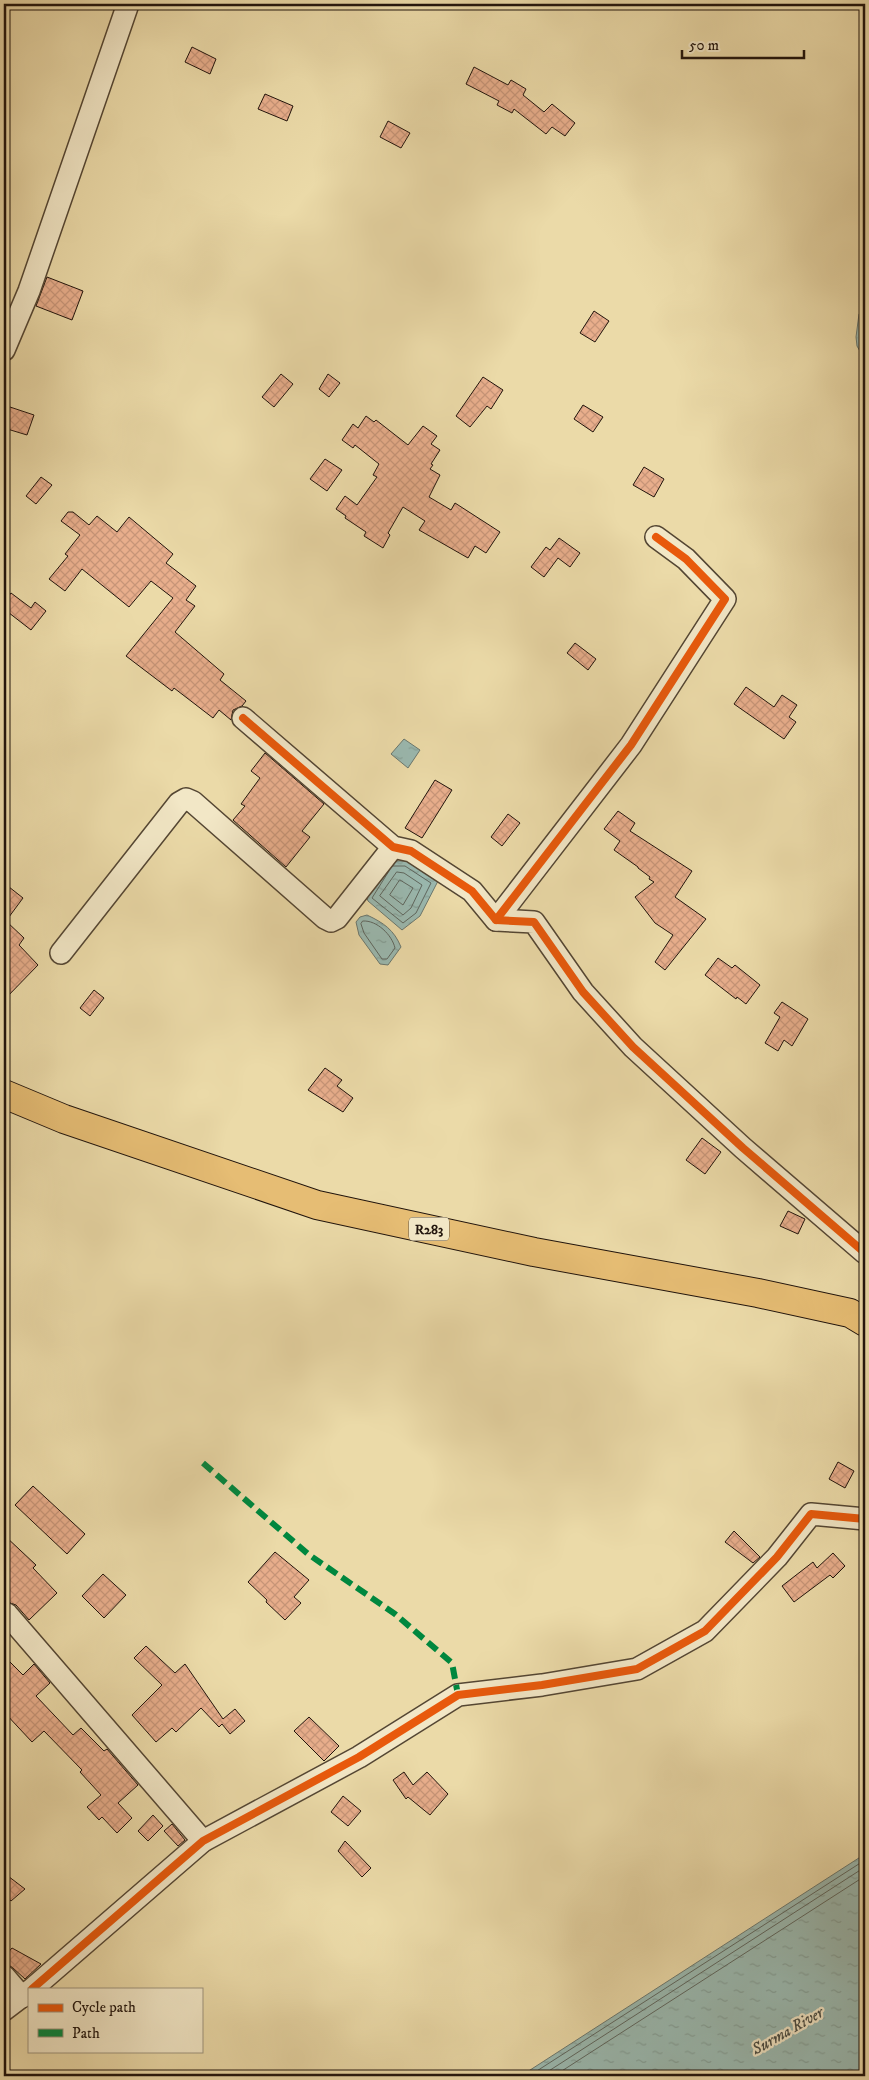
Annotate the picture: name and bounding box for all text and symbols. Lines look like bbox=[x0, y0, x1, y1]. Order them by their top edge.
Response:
scale bar bbox=[682, 28, 804, 60]
text: 50 m bbox=[689, 36, 719, 55]
road number: R283 bbox=[409, 1218, 449, 1240]
legend bbox=[28, 1988, 202, 2052]
text: Cycle path bbox=[72, 1998, 136, 2017]
water label: Surma River bbox=[747, 2002, 828, 2060]
text: Path bbox=[72, 2024, 100, 2043]

